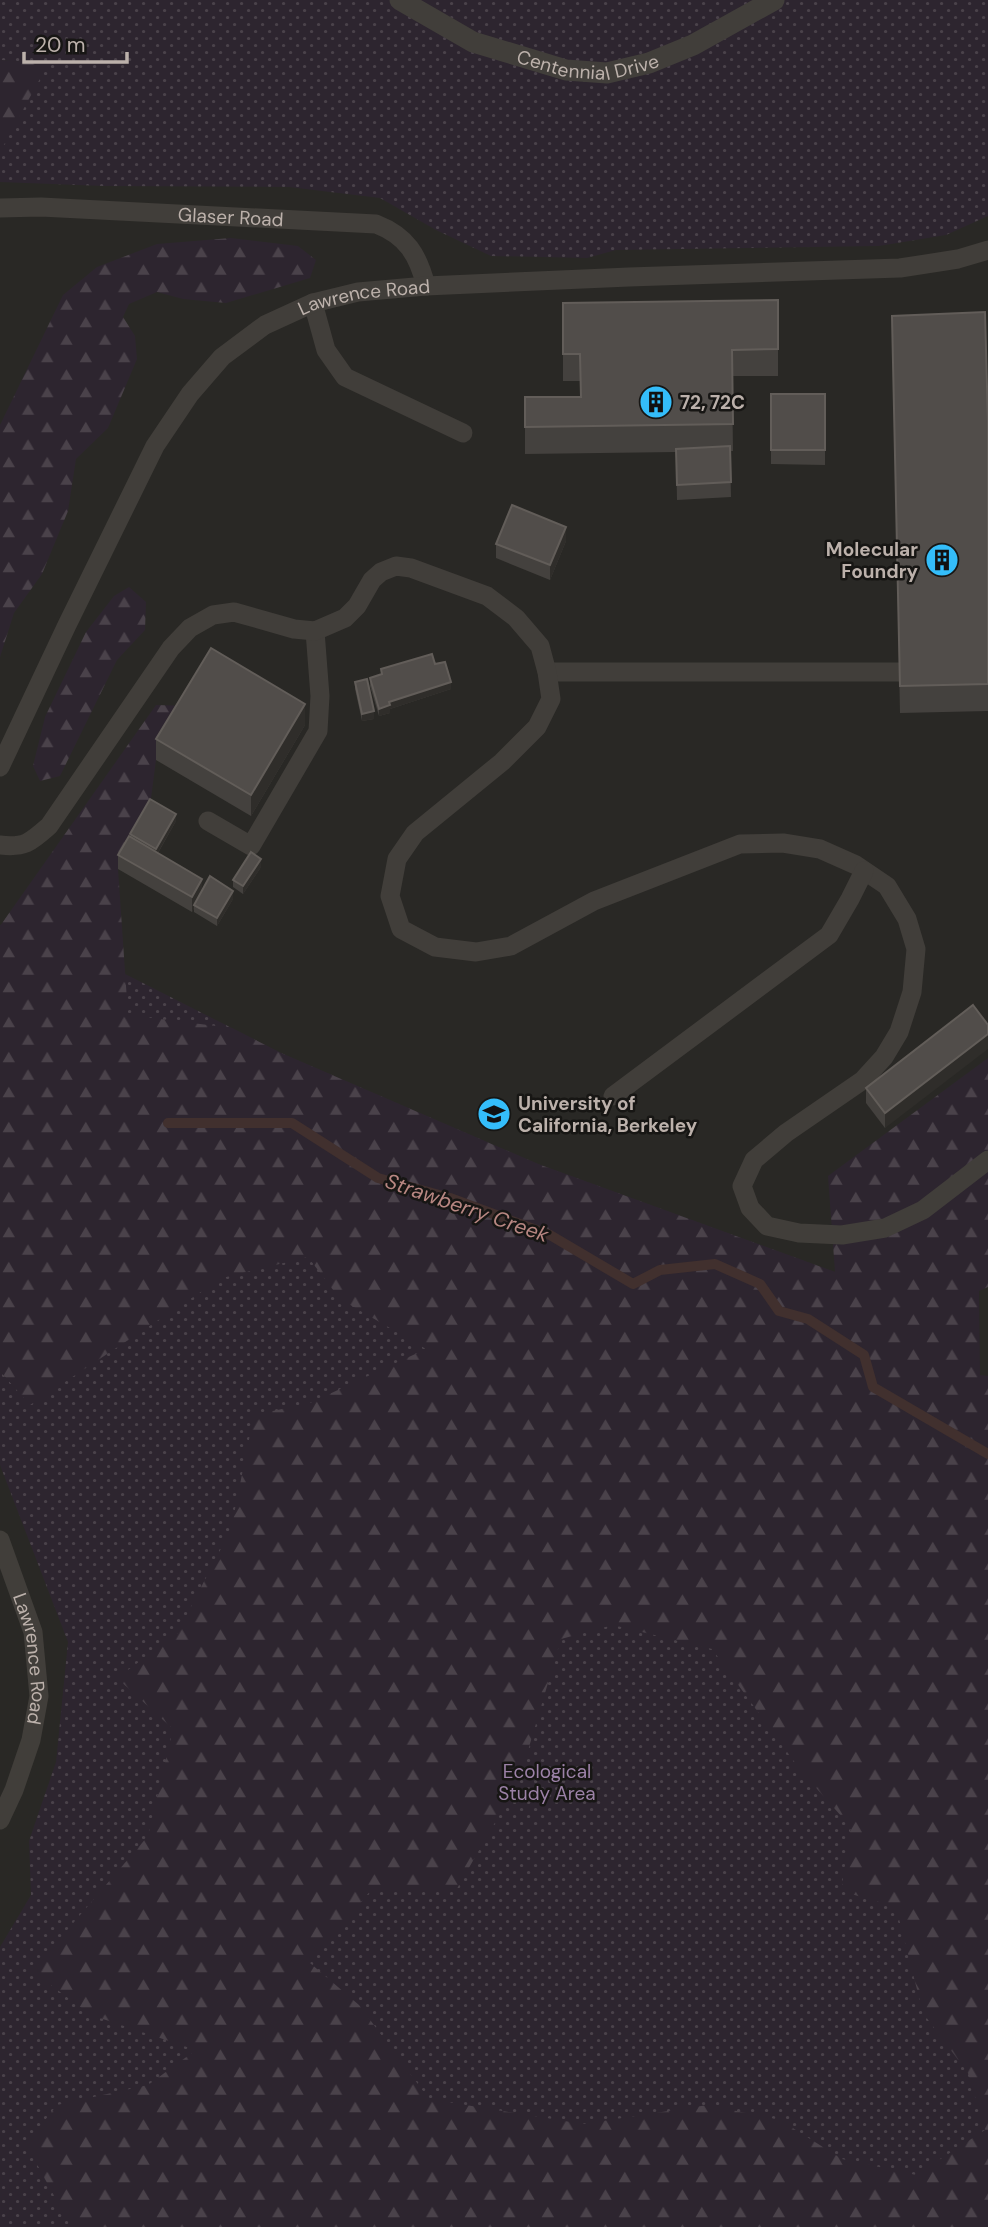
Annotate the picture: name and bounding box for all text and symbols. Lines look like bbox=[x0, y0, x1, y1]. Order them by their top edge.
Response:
scale bar bbox=[24, 21, 128, 65]
text: 20 m bbox=[35, 31, 86, 59]
street label: Centennial Drive bbox=[514, 43, 663, 86]
street label: Glaser Road bbox=[177, 201, 284, 232]
street label: Lawrence Road bbox=[294, 273, 431, 321]
building icon: 72, 72C bbox=[637, 383, 675, 421]
place label: 72, 72C bbox=[680, 390, 745, 415]
place label: Molecular Foundry bbox=[826, 537, 919, 584]
building icon: Molecular Foundry bbox=[923, 541, 961, 579]
place label: University of California, Berkeley bbox=[518, 1091, 698, 1138]
school or university icon: University of California, Berkeley bbox=[475, 1095, 513, 1133]
water label: Strawberry Creek bbox=[382, 1167, 553, 1249]
street label: Lawrence Road bbox=[7, 1589, 52, 1727]
park label: Ecological Study Area bbox=[498, 1759, 596, 1806]

